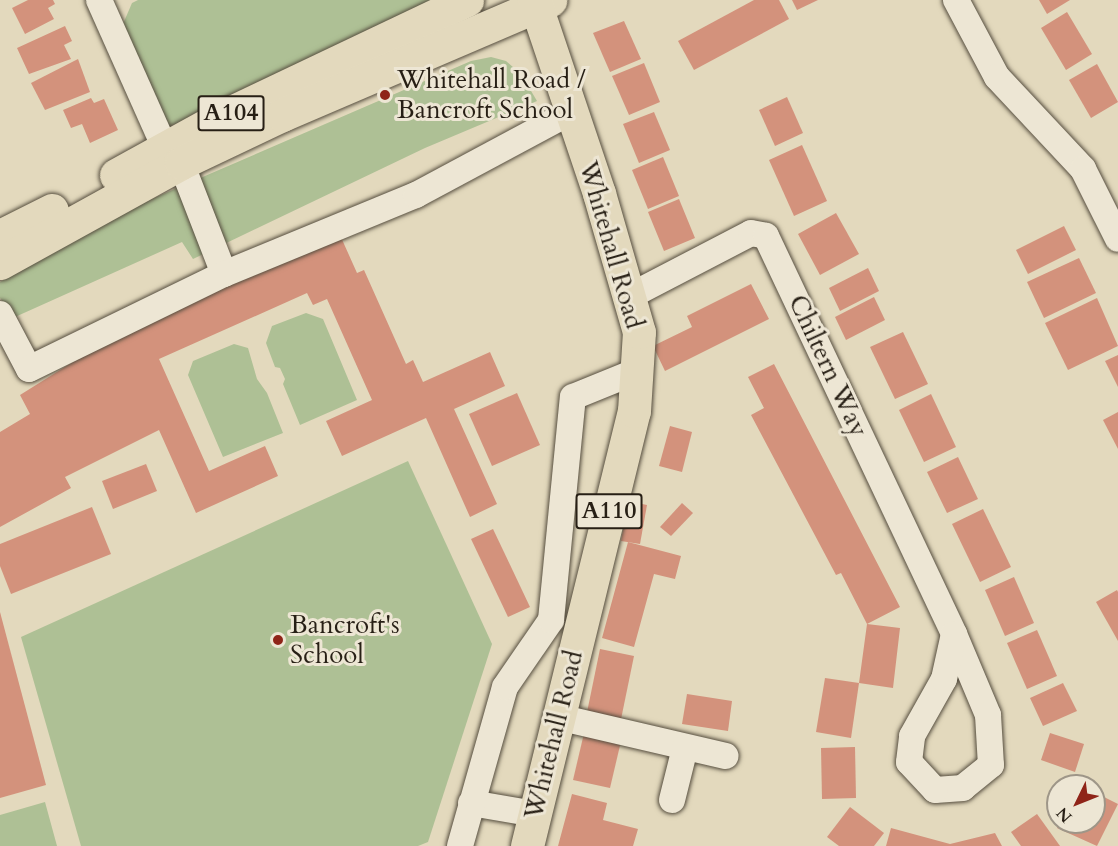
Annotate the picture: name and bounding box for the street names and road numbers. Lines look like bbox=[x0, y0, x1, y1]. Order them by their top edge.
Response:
road number: A104 bbox=[196, 92, 266, 134]
street label: Whitehall Road bbox=[572, 157, 650, 333]
street label: Chiltern Way bbox=[782, 290, 874, 442]
road number: A110 bbox=[574, 490, 644, 532]
street label: Whitehall Road bbox=[518, 647, 590, 823]

